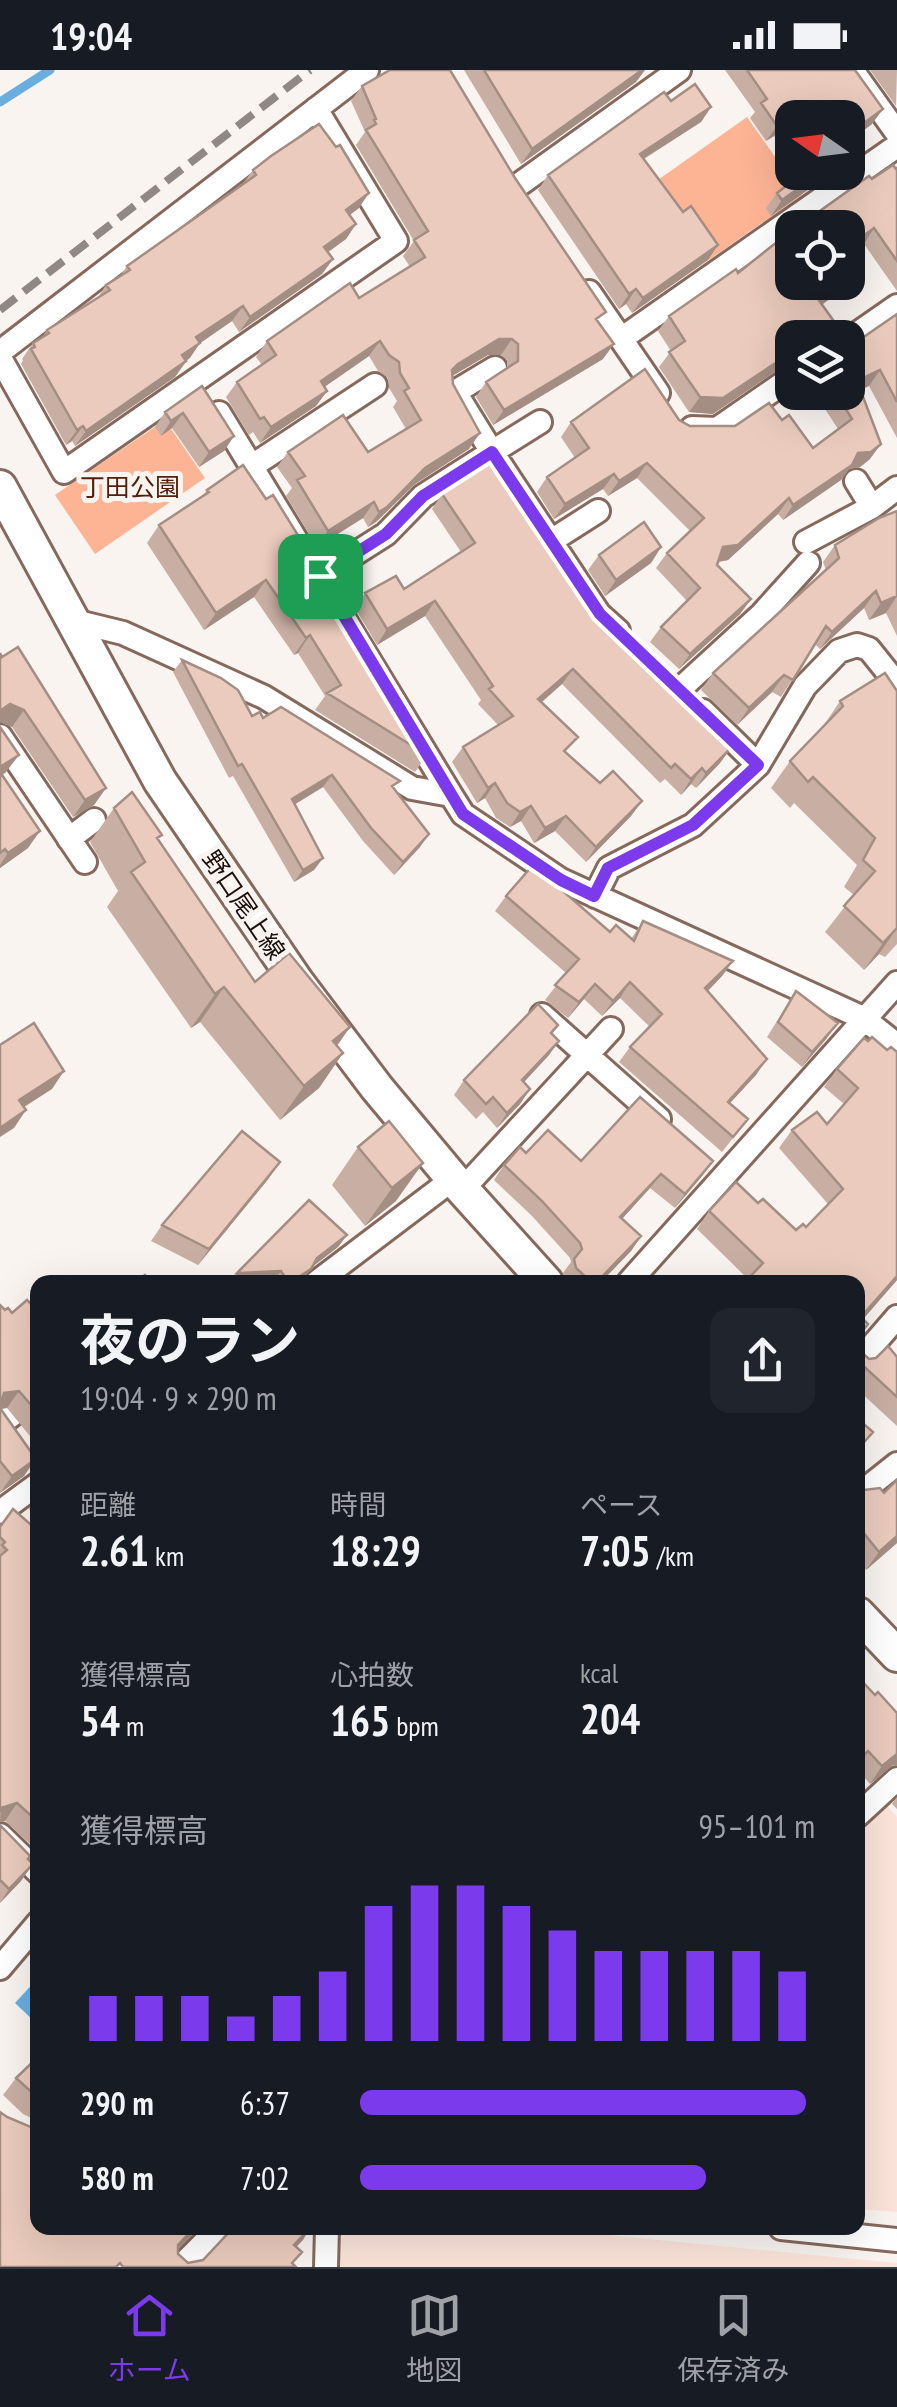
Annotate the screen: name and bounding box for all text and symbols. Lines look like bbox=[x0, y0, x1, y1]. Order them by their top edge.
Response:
text: 19:04 bbox=[50, 11, 132, 60]
north arrow bbox=[775, 100, 865, 190]
map controls bbox=[775, 100, 865, 410]
button: locate bbox=[775, 210, 865, 300]
button: layers bbox=[775, 320, 865, 410]
park label: 丁田公園 bbox=[80, 471, 180, 503]
pin bbox=[278, 534, 363, 619]
icon: arrive bbox=[293, 549, 348, 604]
street label: 野口尾上線 bbox=[196, 844, 292, 966]
text: 夜のラン bbox=[80, 1304, 300, 1375]
button: share bbox=[710, 1308, 815, 1413]
text: 19:04 · 9 × 290 m bbox=[80, 1377, 277, 1419]
text: 距離 bbox=[80, 1486, 136, 1523]
text: 時間 bbox=[330, 1486, 386, 1523]
text: ペース bbox=[580, 1486, 663, 1523]
text: 2.61 bbox=[80, 1523, 149, 1578]
text: 18:29 bbox=[330, 1523, 421, 1578]
text: 7:05 bbox=[580, 1523, 651, 1578]
text: km bbox=[149, 1537, 184, 1574]
text: /km bbox=[651, 1537, 694, 1574]
text: kcal bbox=[580, 1654, 618, 1691]
text: 獲得標高 bbox=[80, 1656, 192, 1693]
text: 心拍数 bbox=[330, 1656, 414, 1693]
text: 204 bbox=[580, 1691, 640, 1746]
text: 54 bbox=[80, 1693, 120, 1748]
text: 165 bbox=[330, 1693, 390, 1748]
text: m bbox=[120, 1707, 144, 1744]
text: bpm bbox=[390, 1707, 439, 1744]
text: 95–101 m bbox=[698, 1805, 815, 1847]
text: 獲得標高 bbox=[80, 1809, 208, 1851]
text: 290 m bbox=[80, 2082, 154, 2124]
text: 6:37 bbox=[240, 2082, 290, 2124]
text: 580 m bbox=[80, 2157, 154, 2199]
text: 7:02 bbox=[240, 2157, 290, 2199]
tab: ホーム bbox=[108, 2288, 191, 2388]
tab: 地図 bbox=[406, 2288, 462, 2388]
tab: 保存済み bbox=[677, 2288, 789, 2388]

